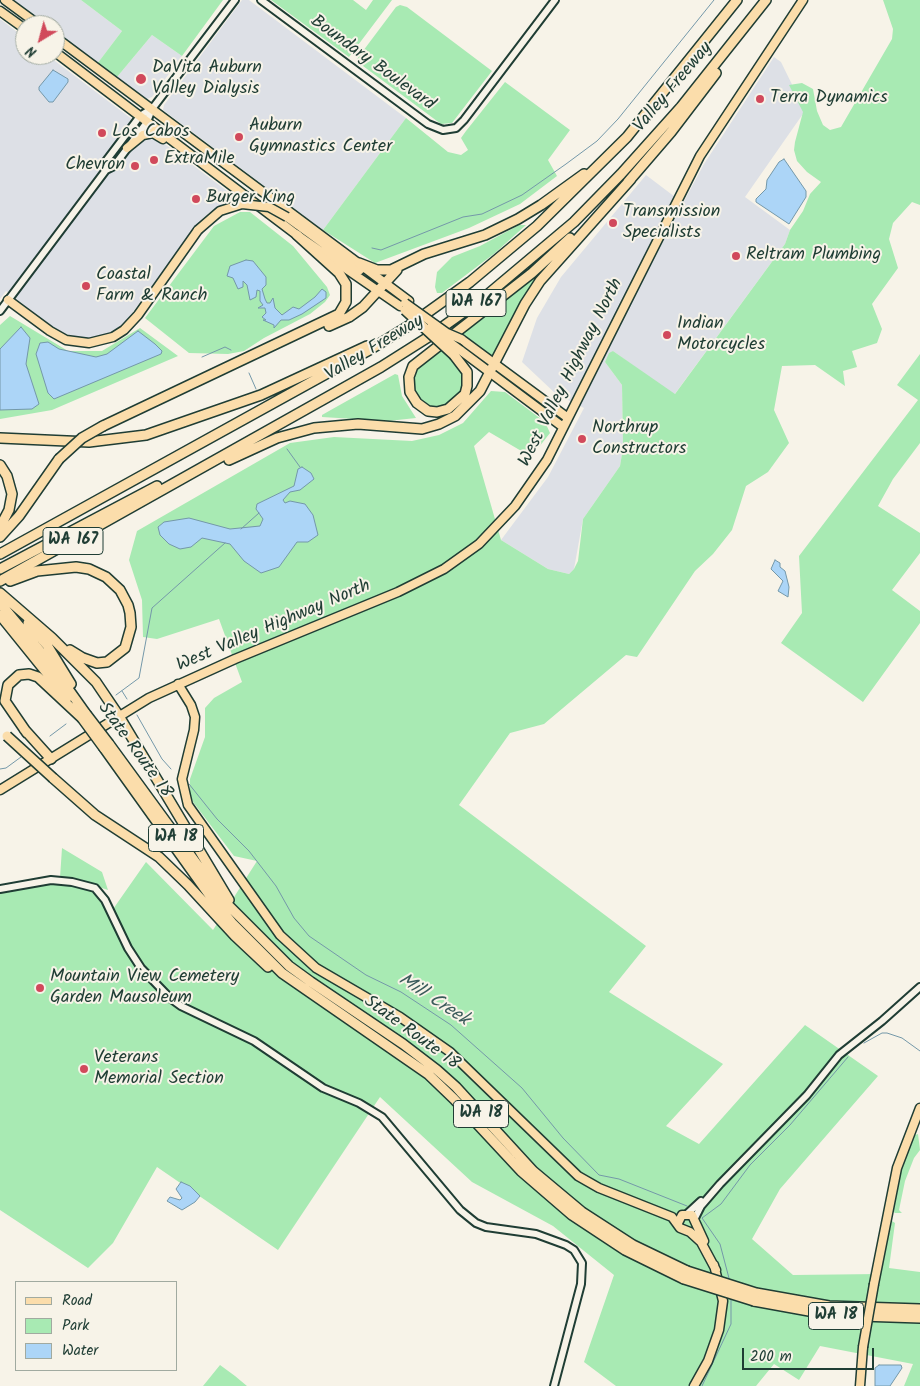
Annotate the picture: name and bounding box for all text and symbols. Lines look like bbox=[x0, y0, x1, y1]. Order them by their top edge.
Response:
street label: Boundary Boulevard bbox=[306, 12, 438, 116]
north arrow bbox=[15, 15, 65, 65]
street label: Valley Freeway bbox=[630, 38, 718, 138]
text: N bbox=[21, 40, 42, 63]
place label: DaVita Auburn Valley Dialysis bbox=[152, 58, 262, 100]
marker: DaVita Auburn Valley Dialysis bbox=[134, 72, 148, 86]
place label: Terra Dynamics bbox=[770, 88, 888, 110]
marker: Terra Dynamics bbox=[754, 93, 766, 105]
place label: Auburn Gymnastics Center bbox=[249, 116, 392, 158]
place label: Los Cabos bbox=[112, 122, 189, 144]
marker: Los Cabos bbox=[96, 127, 108, 139]
marker: Auburn Gymnastics Center bbox=[233, 131, 245, 143]
place label: ExtraMile bbox=[164, 149, 235, 171]
marker: ExtraMile bbox=[148, 154, 160, 166]
place label: Chevron bbox=[65, 155, 125, 177]
marker: Chevron bbox=[129, 160, 141, 172]
place label: Burger King bbox=[206, 188, 295, 210]
marker: Burger King bbox=[190, 193, 202, 205]
place label: Transmission Specialists bbox=[623, 202, 720, 244]
marker: Transmission Specialists bbox=[607, 217, 619, 229]
place label: Reltram Plumbing bbox=[746, 245, 881, 267]
marker: Reltram Plumbing bbox=[730, 250, 742, 262]
place label: Coastal Farm & Ranch bbox=[96, 265, 207, 308]
street label: West Valley Highway North bbox=[515, 275, 629, 471]
marker: Coastal Farm & Ranch bbox=[80, 280, 92, 292]
road number: WA 167 bbox=[446, 290, 506, 316]
street label: Valley Freeway bbox=[322, 311, 428, 387]
place label: Indian Motorcycles bbox=[677, 314, 765, 356]
marker: Indian Motorcycles bbox=[661, 329, 673, 341]
place label: Northrup Constructors bbox=[592, 418, 687, 460]
marker: Northrup Constructors bbox=[576, 433, 588, 445]
road number: WA 167 bbox=[43, 528, 103, 554]
street label: West Valley Highway North bbox=[174, 576, 374, 678]
street label: State Route 18 bbox=[92, 699, 176, 803]
road number: WA 18 bbox=[148, 824, 204, 851]
place label: Mountain View Cemetery Garden Mausoleum bbox=[50, 967, 239, 1010]
water label: Mill Creek bbox=[393, 970, 473, 1032]
marker: Mountain View Cemetery Garden Mausoleum bbox=[34, 982, 46, 994]
street label: State Route 18 bbox=[359, 992, 463, 1076]
place label: Veterans Memorial Section bbox=[94, 1048, 224, 1090]
marker: Veterans Memorial Section bbox=[78, 1063, 90, 1075]
road number: WA 18 bbox=[454, 1100, 508, 1128]
legend bbox=[15, 1281, 178, 1371]
text: Road bbox=[62, 1289, 92, 1313]
road number: WA 18 bbox=[808, 1302, 864, 1330]
text: Park bbox=[62, 1314, 89, 1338]
scale bar bbox=[745, 1338, 878, 1370]
text: Water bbox=[62, 1339, 98, 1363]
text: 200 m bbox=[750, 1345, 792, 1369]

